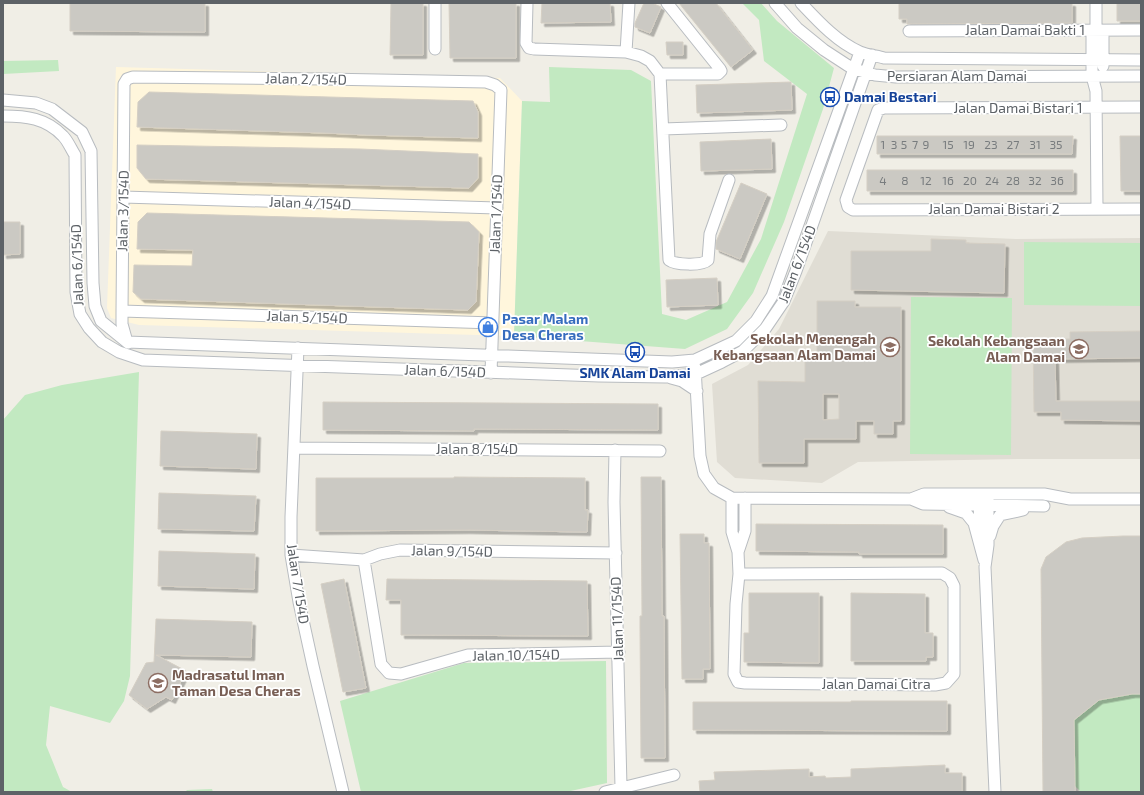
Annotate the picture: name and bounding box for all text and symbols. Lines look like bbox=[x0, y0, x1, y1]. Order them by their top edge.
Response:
street label: Jalan Damai Bakti 1 bbox=[965, 21, 1085, 38]
street label: Persiaran Alam Damai bbox=[887, 67, 1027, 84]
street label: Jalan 2/154D bbox=[265, 69, 347, 88]
bus stop icon: Damai Bestari bbox=[819, 86, 841, 108]
place label: Damai Bestari bbox=[844, 88, 937, 105]
street label: Jalan Damai Bistari 1 bbox=[953, 99, 1083, 116]
house number: 1 bbox=[881, 137, 885, 151]
house number: 3 bbox=[891, 137, 897, 151]
house number: 5 bbox=[901, 137, 907, 151]
house number: 7 bbox=[912, 137, 918, 151]
house number: 9 bbox=[923, 137, 930, 151]
house number: 15 bbox=[942, 137, 954, 151]
house number: 19 bbox=[963, 137, 975, 151]
house number: 23 bbox=[984, 137, 998, 151]
house number: 27 bbox=[1007, 137, 1019, 151]
house number: 31 bbox=[1029, 137, 1041, 151]
house number: 35 bbox=[1049, 137, 1063, 151]
street label: Jalan 3/154D bbox=[113, 170, 132, 252]
house number: 4 bbox=[879, 173, 887, 187]
house number: 8 bbox=[901, 173, 909, 187]
house number: 12 bbox=[920, 173, 932, 187]
house number: 16 bbox=[942, 173, 954, 187]
house number: 20 bbox=[963, 173, 977, 187]
house number: 24 bbox=[985, 173, 999, 187]
house number: 28 bbox=[1006, 173, 1020, 187]
house number: 32 bbox=[1028, 173, 1042, 187]
house number: 36 bbox=[1050, 173, 1064, 187]
street label: Jalan 1/154D bbox=[486, 174, 505, 254]
street label: Jalan 4/154D bbox=[269, 193, 351, 212]
street label: Jalan Damai Bistari 2 bbox=[928, 200, 1060, 217]
street label: Jalan 6/154D bbox=[774, 223, 819, 305]
street label: Jalan 6/154D bbox=[67, 224, 86, 306]
street label: Jalan 5/154D bbox=[266, 307, 348, 326]
place label: Pasar Malam Desa Cheras bbox=[502, 310, 588, 343]
shop icon: Pasar Malam Desa Cheras bbox=[477, 316, 499, 338]
place label: Sekolah Menengah Kebangsaan Alam Damai bbox=[713, 330, 876, 363]
place label: Sekolah Kebangsaan Alam Damai bbox=[928, 332, 1065, 365]
school or university icon: Sekolah Menengah Kebangsaan Alam Damai bbox=[879, 336, 901, 358]
school or university icon: Sekolah Kebangsaan Alam Damai bbox=[1068, 338, 1090, 360]
bus stop icon: SMK Alam Damai bbox=[624, 341, 646, 363]
street label: Jalan 6/154D bbox=[404, 361, 486, 380]
place label: SMK Alam Damai bbox=[579, 364, 691, 381]
street label: Jalan 8/154D bbox=[436, 440, 518, 457]
street label: Jalan 9/154D bbox=[411, 541, 493, 560]
street label: Jalan 7/154D bbox=[284, 543, 313, 625]
street label: Jalan 11/154D bbox=[607, 576, 626, 662]
street label: Jalan 10/154D bbox=[472, 645, 560, 664]
place label: Madrasatul Iman Taman Desa Cheras bbox=[172, 666, 301, 699]
school or university icon: Madrasatul Iman Taman Desa Cheras bbox=[147, 672, 169, 694]
street label: Jalan Damai Citra bbox=[821, 675, 931, 692]

